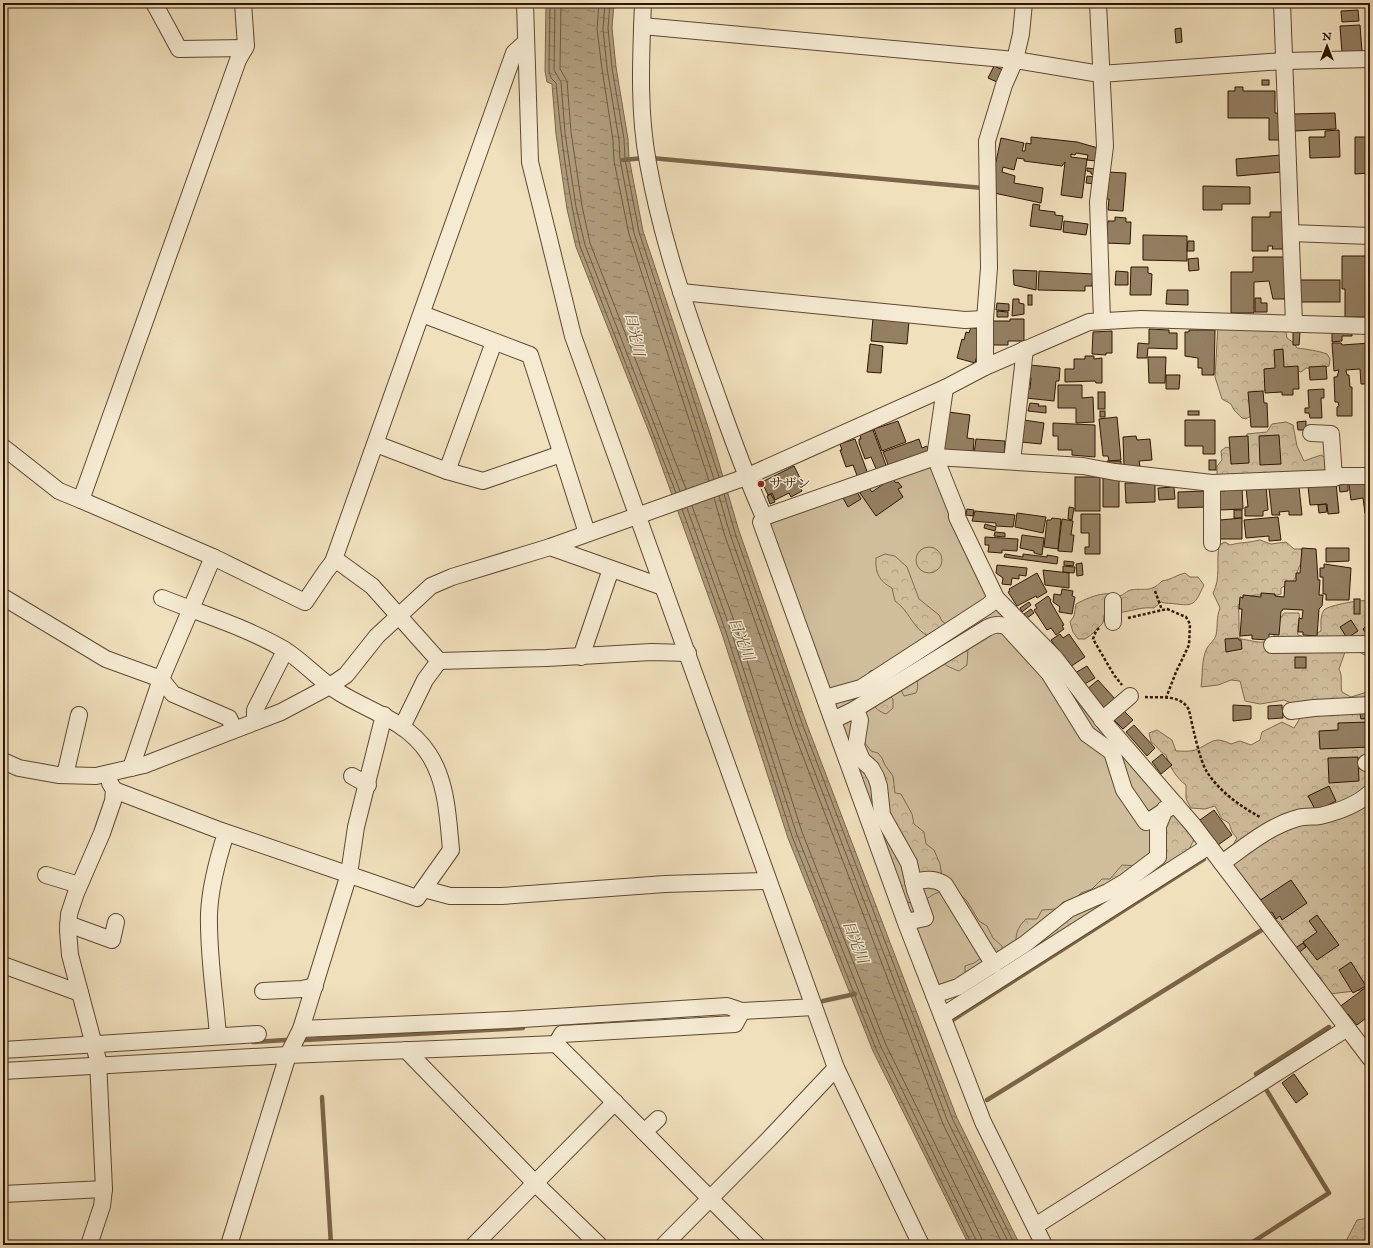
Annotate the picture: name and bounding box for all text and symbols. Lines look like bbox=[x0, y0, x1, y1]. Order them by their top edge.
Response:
north arrow bbox=[1307, 26, 1347, 66]
text: N bbox=[1321, 30, 1332, 44]
water label: 日光川 bbox=[620, 310, 648, 360]
place label: サザン bbox=[769, 475, 811, 493]
marker: サザン bbox=[756, 479, 766, 489]
water label: 日光川 bbox=[724, 615, 759, 665]
water label: 日光川 bbox=[838, 918, 873, 968]

